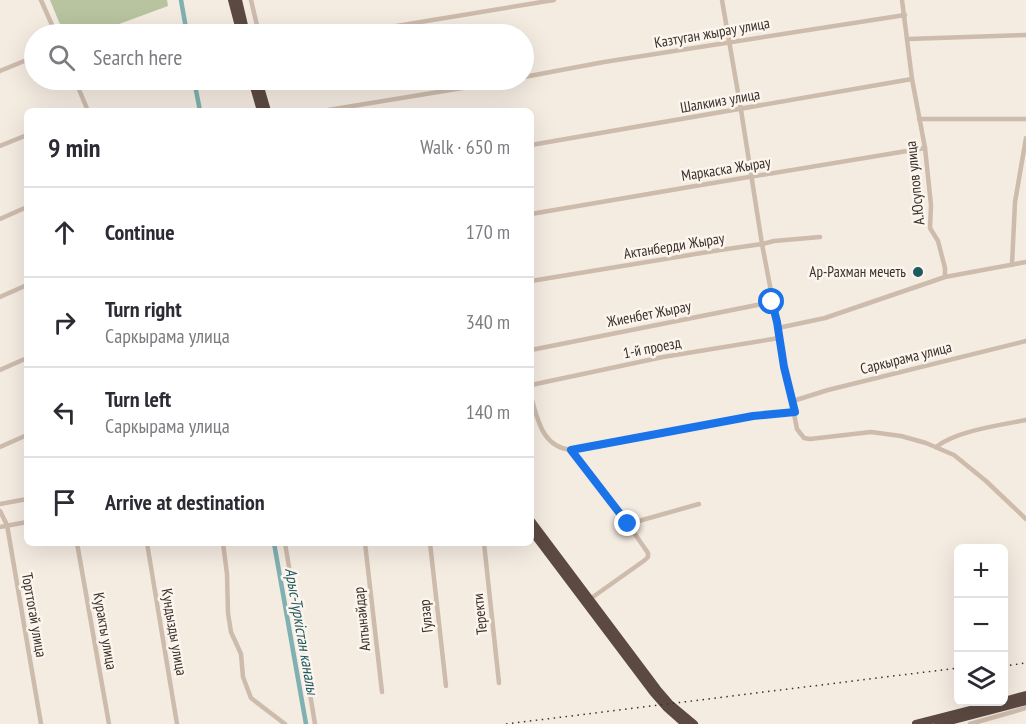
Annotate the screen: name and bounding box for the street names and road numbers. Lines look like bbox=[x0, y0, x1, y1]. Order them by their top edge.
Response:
street label: Казтуган жырау улица bbox=[653, 13, 771, 52]
street label: Шалкииз улица bbox=[679, 84, 761, 117]
street label: А.Юсупов улица bbox=[901, 140, 928, 226]
street label: Маркаска Жырау bbox=[680, 152, 772, 185]
street label: Актанберди Жырау bbox=[622, 228, 726, 263]
street label: Жиенбет Жырау bbox=[604, 296, 693, 331]
street label: 1-й проезд bbox=[621, 333, 683, 362]
street label: Саркырама улица bbox=[858, 337, 954, 378]
street label: Торттогай улица bbox=[18, 571, 51, 659]
street label: Алтынайдар bbox=[349, 586, 374, 652]
street label: Кундызды улица bbox=[158, 587, 191, 677]
street label: Куракты улица bbox=[89, 591, 122, 671]
street label: Теректи bbox=[468, 593, 491, 636]
street label: Гулзар bbox=[414, 598, 437, 634]

